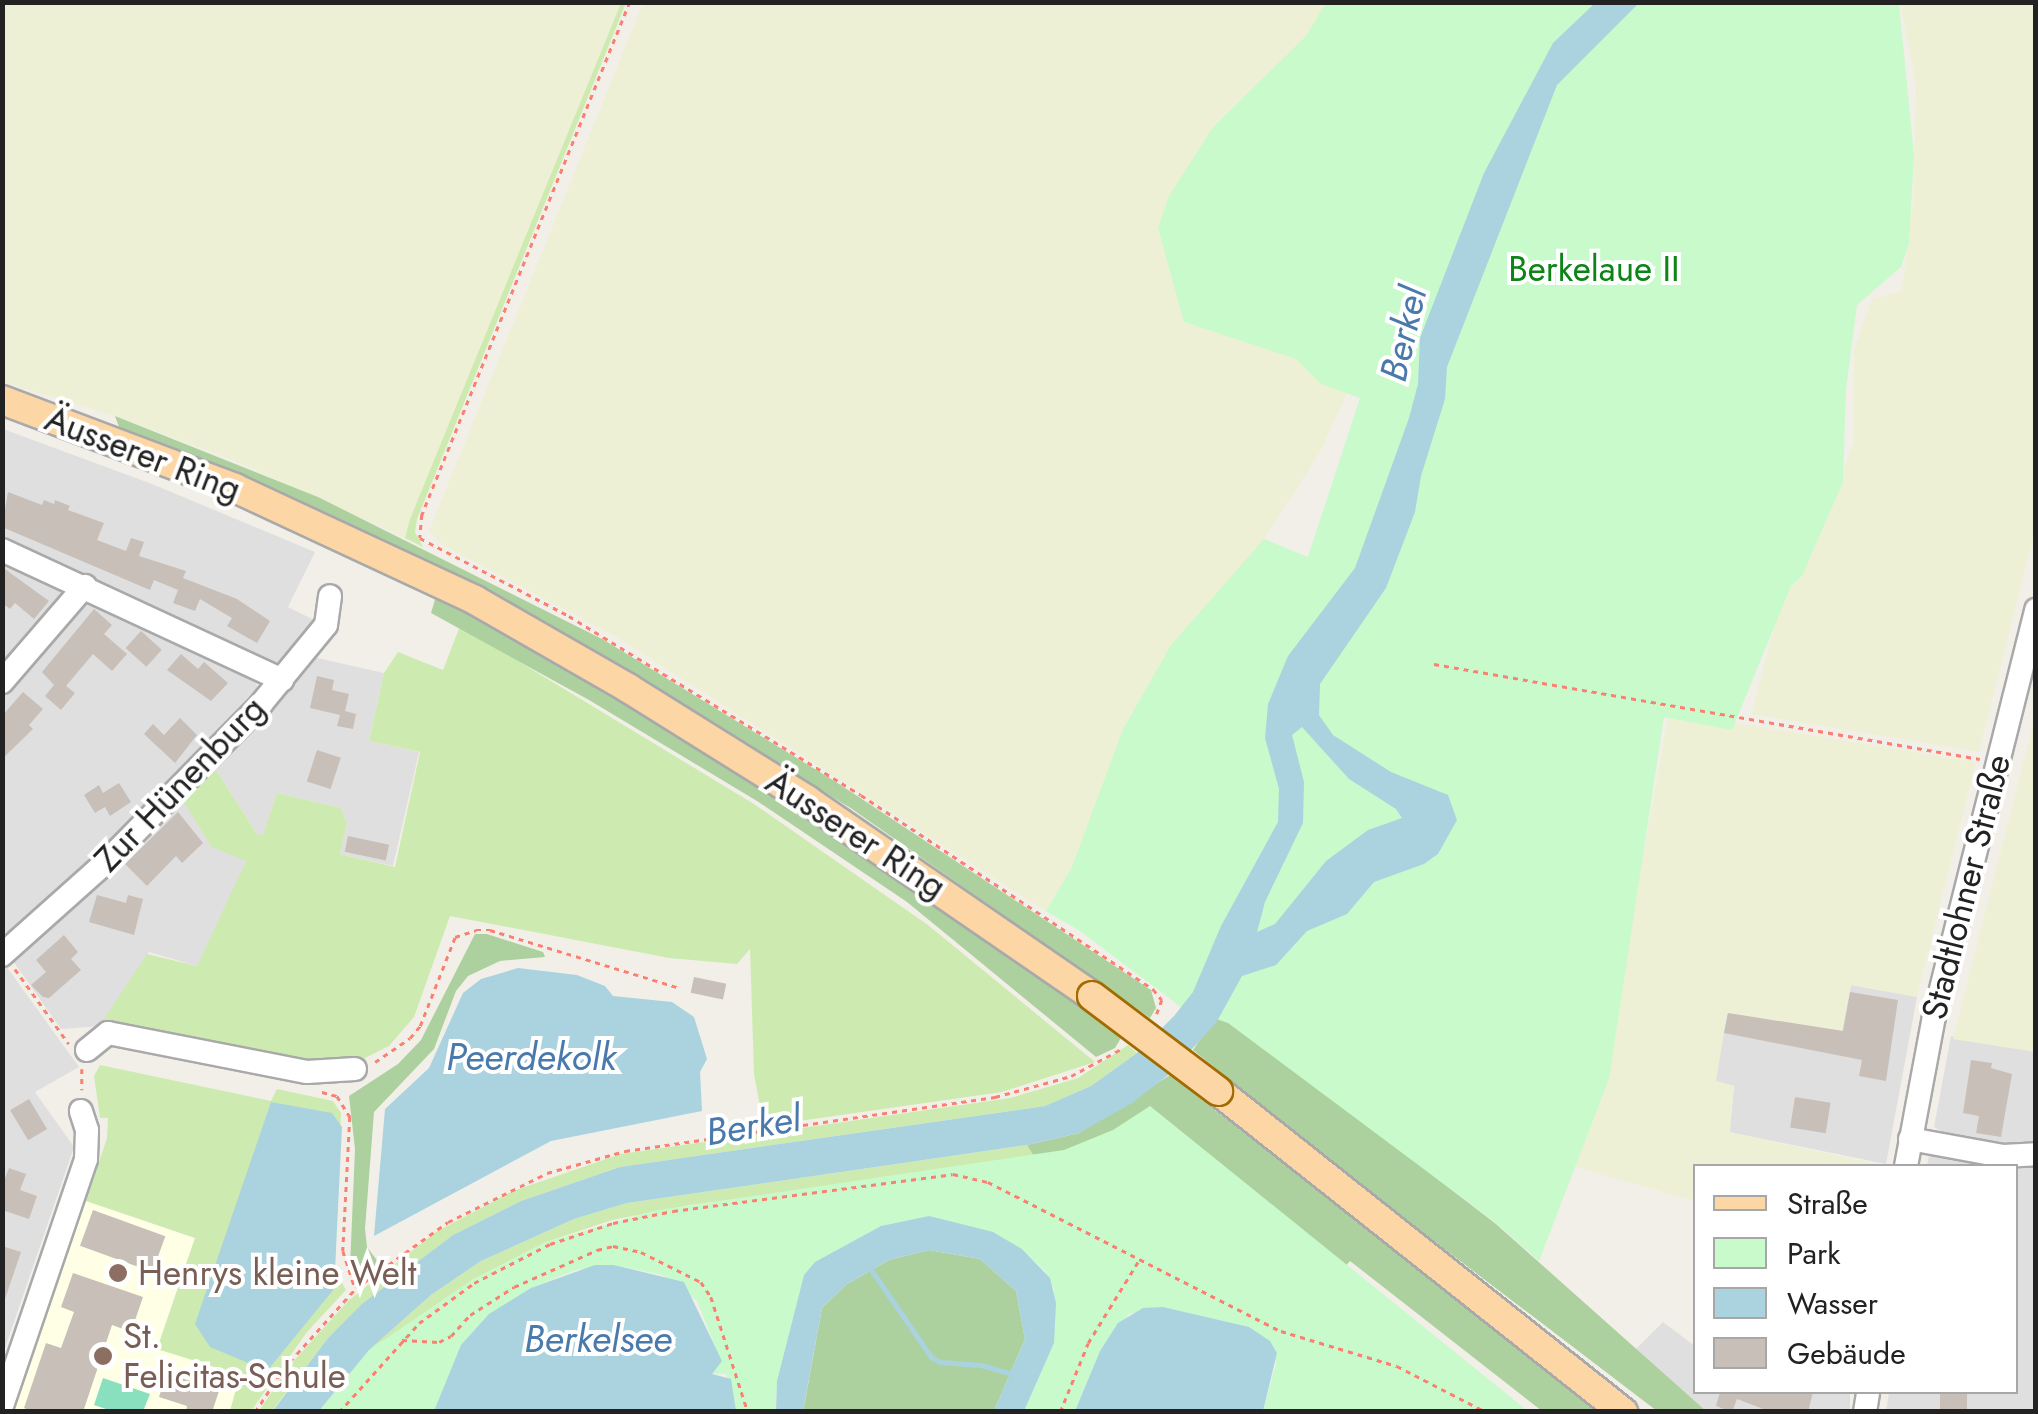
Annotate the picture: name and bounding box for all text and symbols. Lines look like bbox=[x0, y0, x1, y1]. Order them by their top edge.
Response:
park label: Berkelaue II bbox=[1508, 248, 1680, 290]
water label: Berkel bbox=[1370, 282, 1436, 386]
street label: Äusserer Ring bbox=[39, 397, 247, 511]
street label: Zur Hünenburg bbox=[86, 688, 274, 880]
street label: Stadtlohner Straße bbox=[1913, 750, 2019, 1024]
street label: Äusserer Ring bbox=[758, 760, 954, 908]
water label: Peerdekolk bbox=[446, 1034, 616, 1080]
water label: Berkel bbox=[702, 1095, 804, 1155]
legend bbox=[1693, 1164, 2018, 1394]
text: Straße bbox=[1787, 1182, 1868, 1225]
text: Park bbox=[1787, 1232, 1840, 1275]
place label: Henrys kleine Welt bbox=[138, 1252, 416, 1294]
marker: Henrys kleine Welt bbox=[107, 1262, 129, 1284]
text: Wasser bbox=[1787, 1282, 1878, 1325]
place label: St. Felicitas-Schule bbox=[123, 1315, 346, 1397]
water label: Berkelsee bbox=[524, 1316, 672, 1362]
text: Gebäude bbox=[1787, 1332, 1906, 1375]
marker: St. Felicitas-Schule bbox=[92, 1345, 114, 1367]

